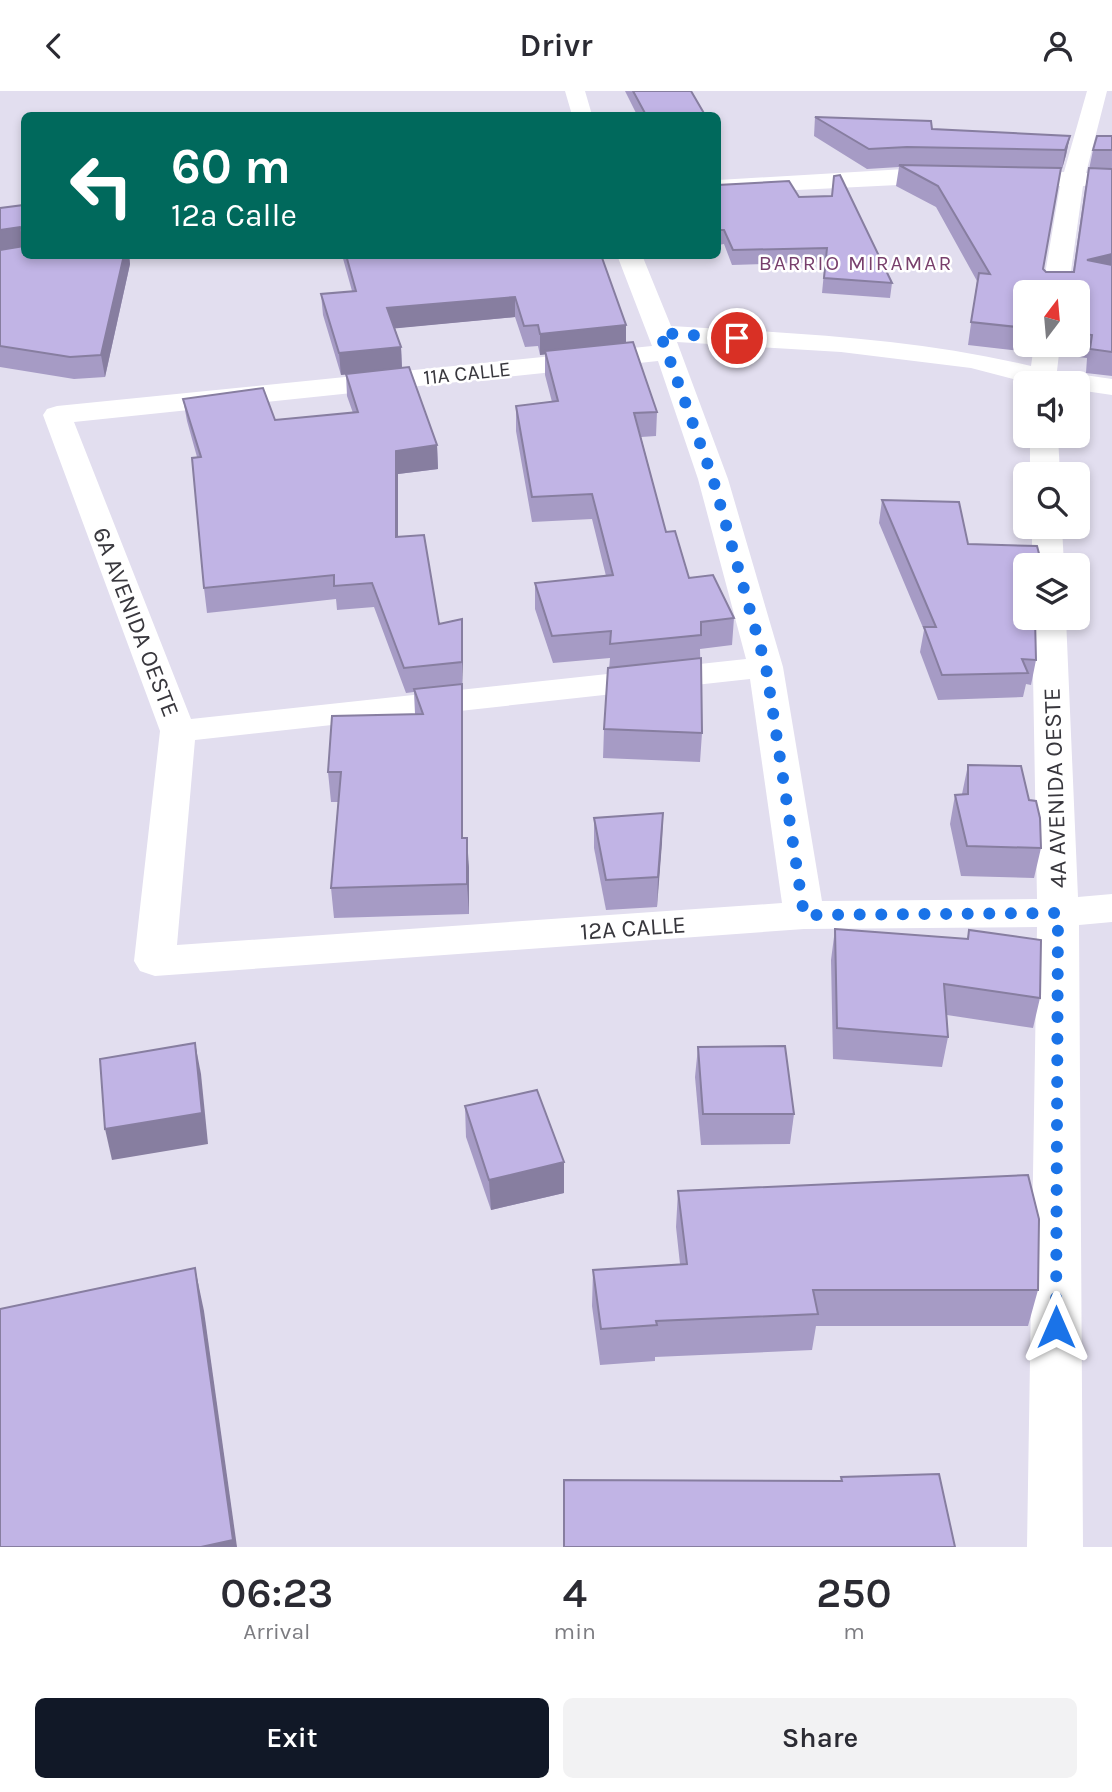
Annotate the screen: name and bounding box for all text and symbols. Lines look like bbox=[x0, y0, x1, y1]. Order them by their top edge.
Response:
icon: back bbox=[35, 27, 73, 65]
text: Drivr bbox=[519, 27, 593, 64]
icon: person bbox=[1039, 27, 1077, 65]
text: 60 m bbox=[171, 138, 291, 195]
icon: left bbox=[56, 140, 147, 231]
text: 12a Calle bbox=[171, 197, 297, 234]
district label: BARRIO MIRAMAR bbox=[759, 251, 953, 275]
north arrow bbox=[1013, 280, 1090, 357]
map controls bbox=[1013, 280, 1090, 630]
pin bbox=[707, 308, 767, 368]
icon: arrive bbox=[718, 319, 756, 357]
street label: 11A CALLE bbox=[422, 357, 512, 389]
button: sound bbox=[1013, 371, 1090, 448]
button: search bbox=[1013, 462, 1090, 539]
street label: 6A AVENIDA OESTE bbox=[87, 523, 185, 721]
button: layers bbox=[1013, 553, 1090, 630]
street label: 4A AVENIDA OESTE bbox=[1038, 687, 1072, 889]
street label: 12A CALLE bbox=[579, 910, 687, 946]
position arrow bbox=[1019, 1290, 1093, 1364]
text: 06:23 bbox=[220, 1568, 333, 1618]
text: 4 bbox=[562, 1568, 587, 1618]
text: 250 bbox=[816, 1568, 892, 1618]
text: Arrival bbox=[243, 1618, 310, 1645]
text: min bbox=[554, 1618, 596, 1645]
text: m bbox=[843, 1618, 865, 1645]
button: Exit bbox=[35, 1698, 549, 1778]
button: Share bbox=[563, 1698, 1077, 1778]

